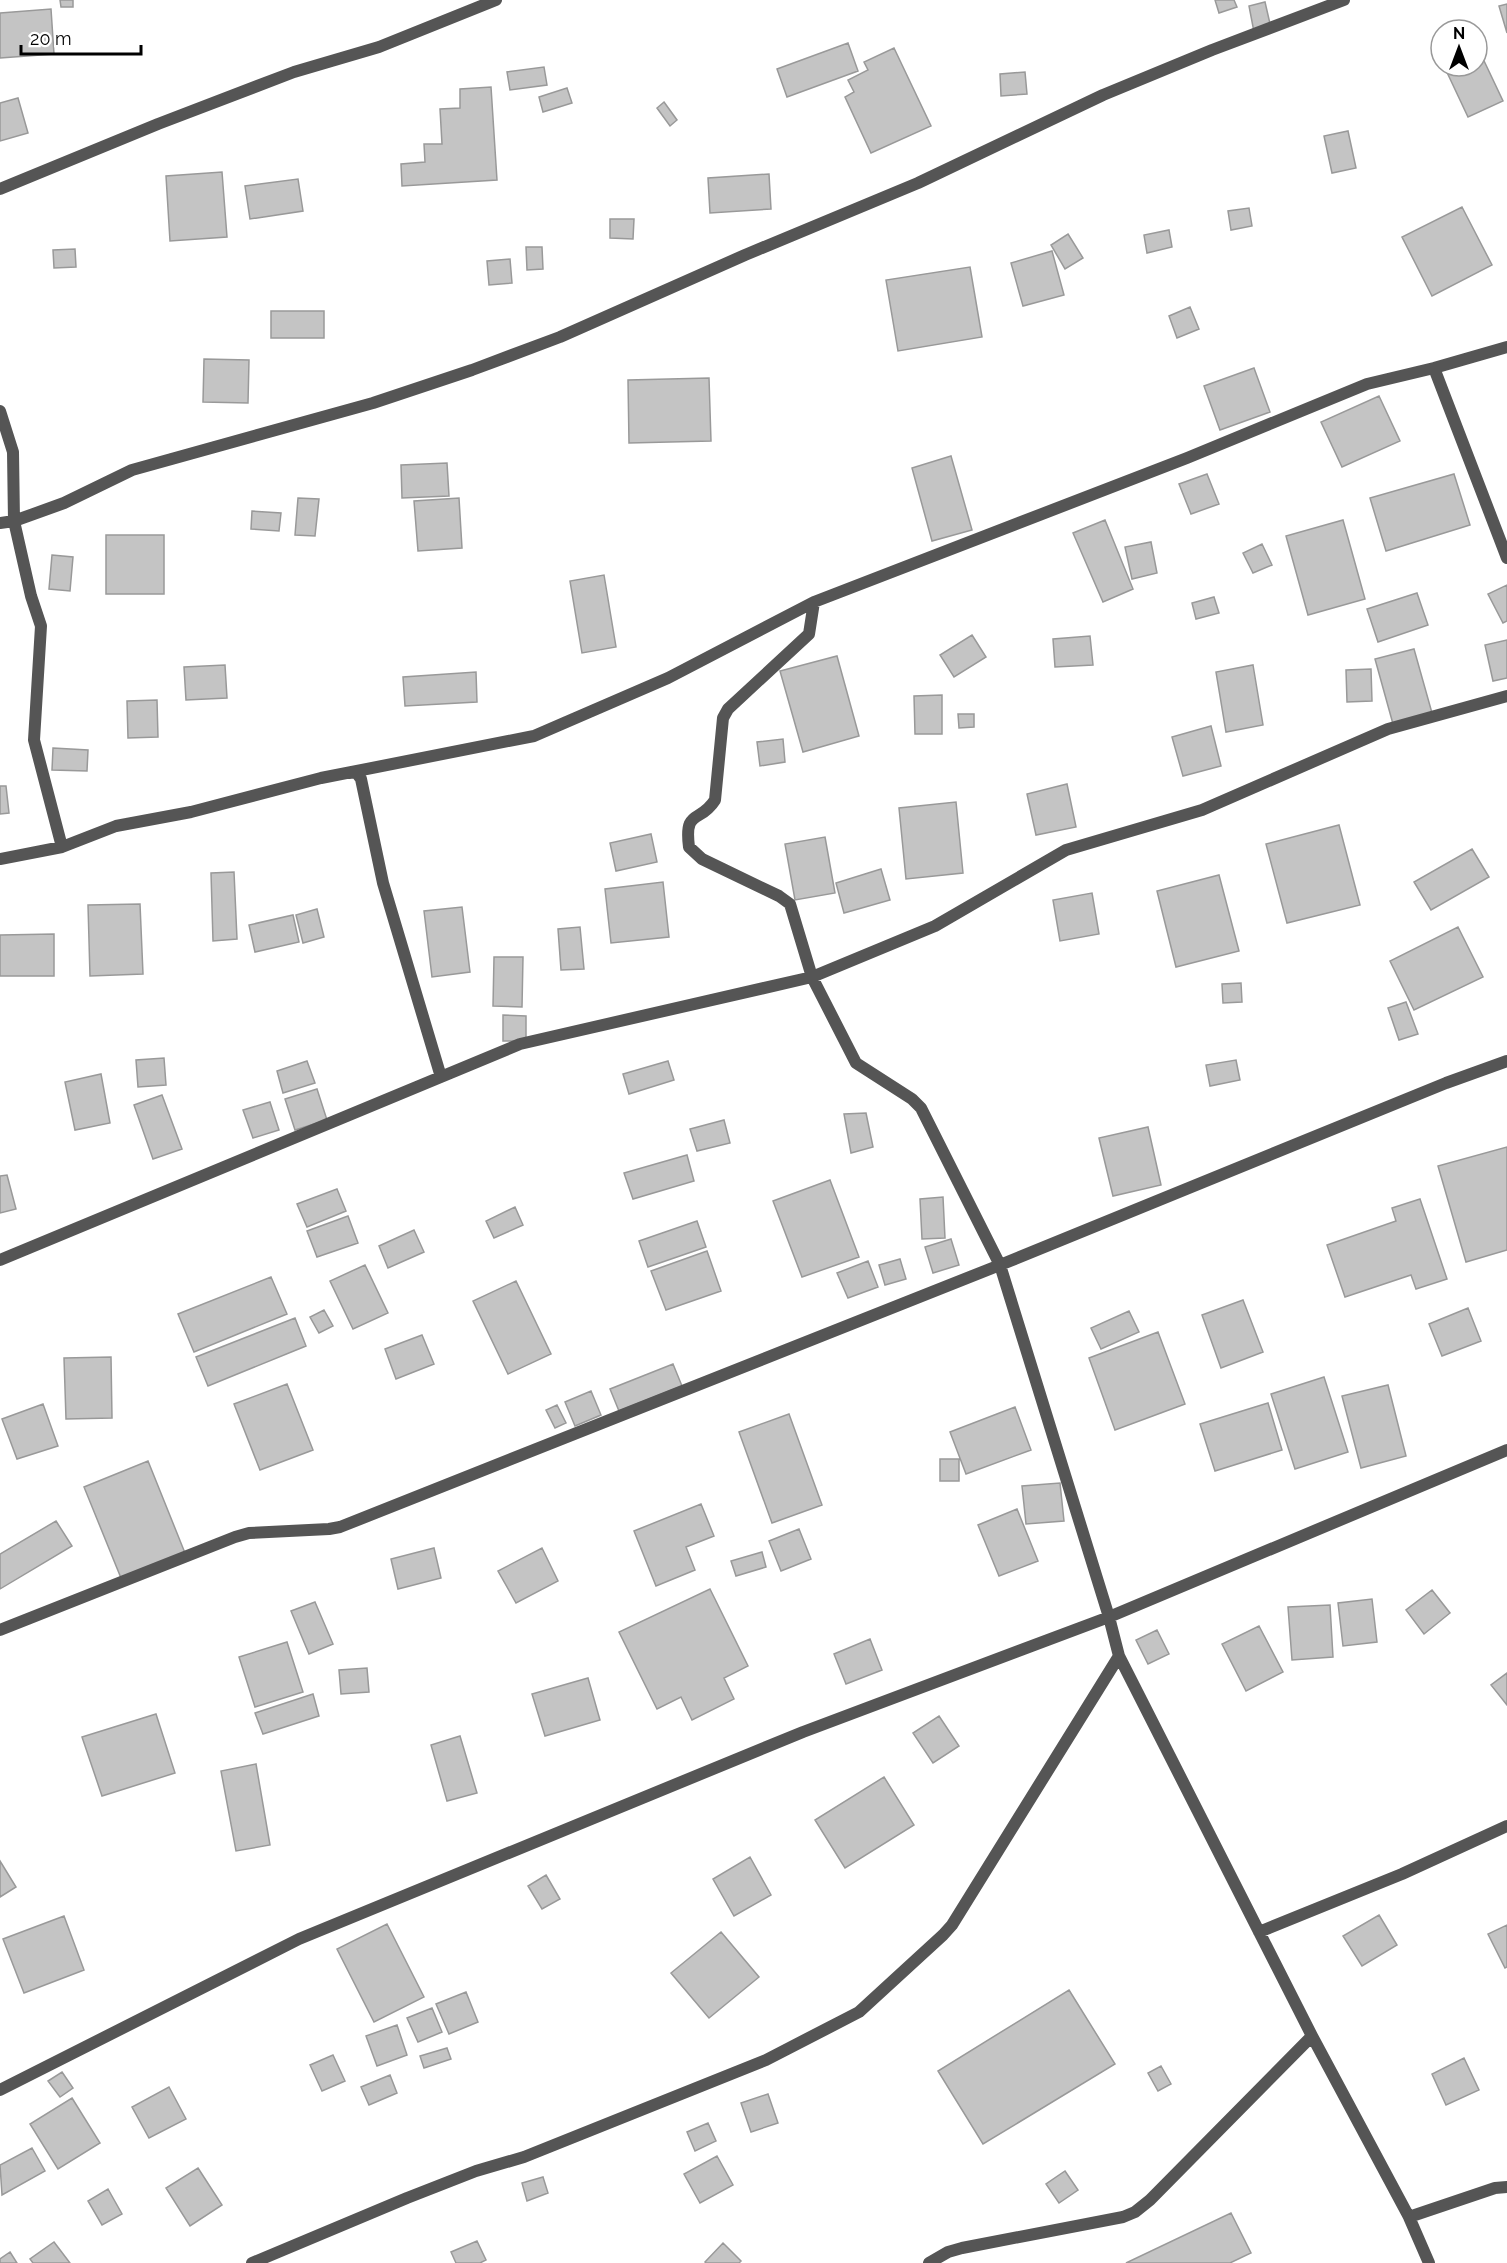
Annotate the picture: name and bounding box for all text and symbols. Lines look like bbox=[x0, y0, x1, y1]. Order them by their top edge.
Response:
scale bar bbox=[21, 18, 141, 56]
north arrow bbox=[1429, 18, 1489, 78]
text: N bbox=[1453, 24, 1465, 43]
text: 20 m bbox=[30, 28, 72, 49]

